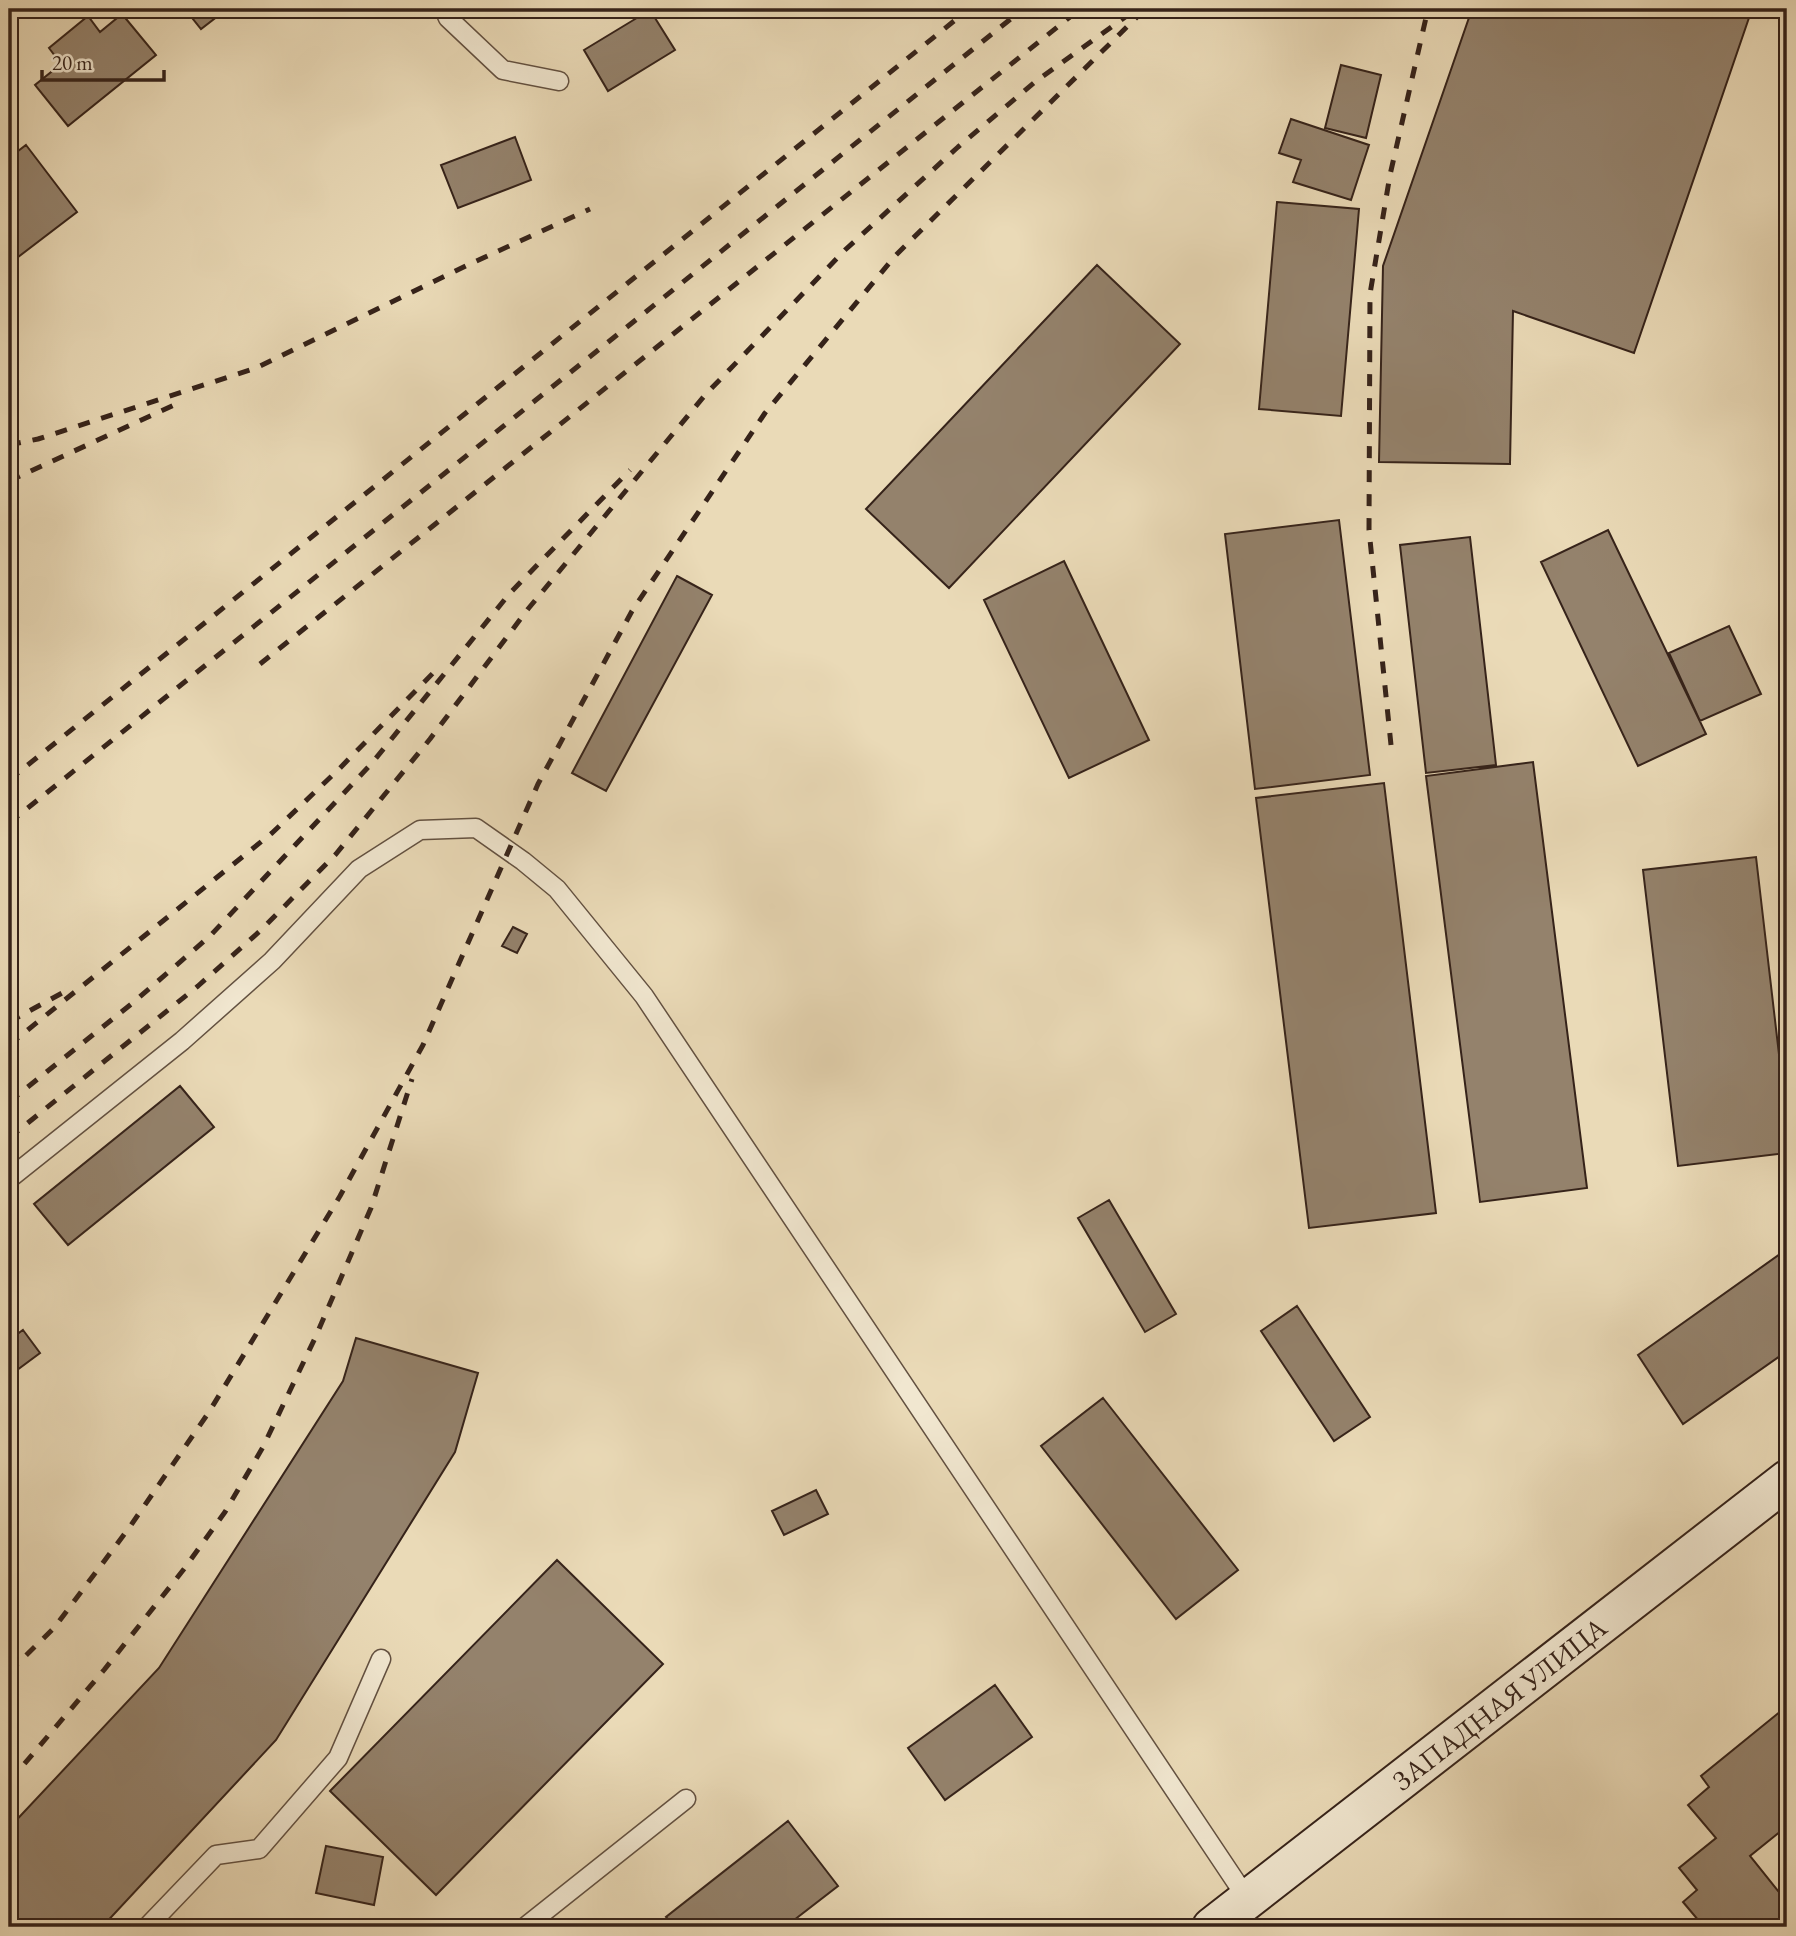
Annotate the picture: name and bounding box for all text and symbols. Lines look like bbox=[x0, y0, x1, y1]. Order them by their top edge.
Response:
scale bar bbox=[42, 38, 164, 82]
text: 20 m bbox=[52, 49, 93, 76]
street label: ЗАПАДНАЯ УЛИЦА bbox=[1385, 1609, 1614, 1798]

